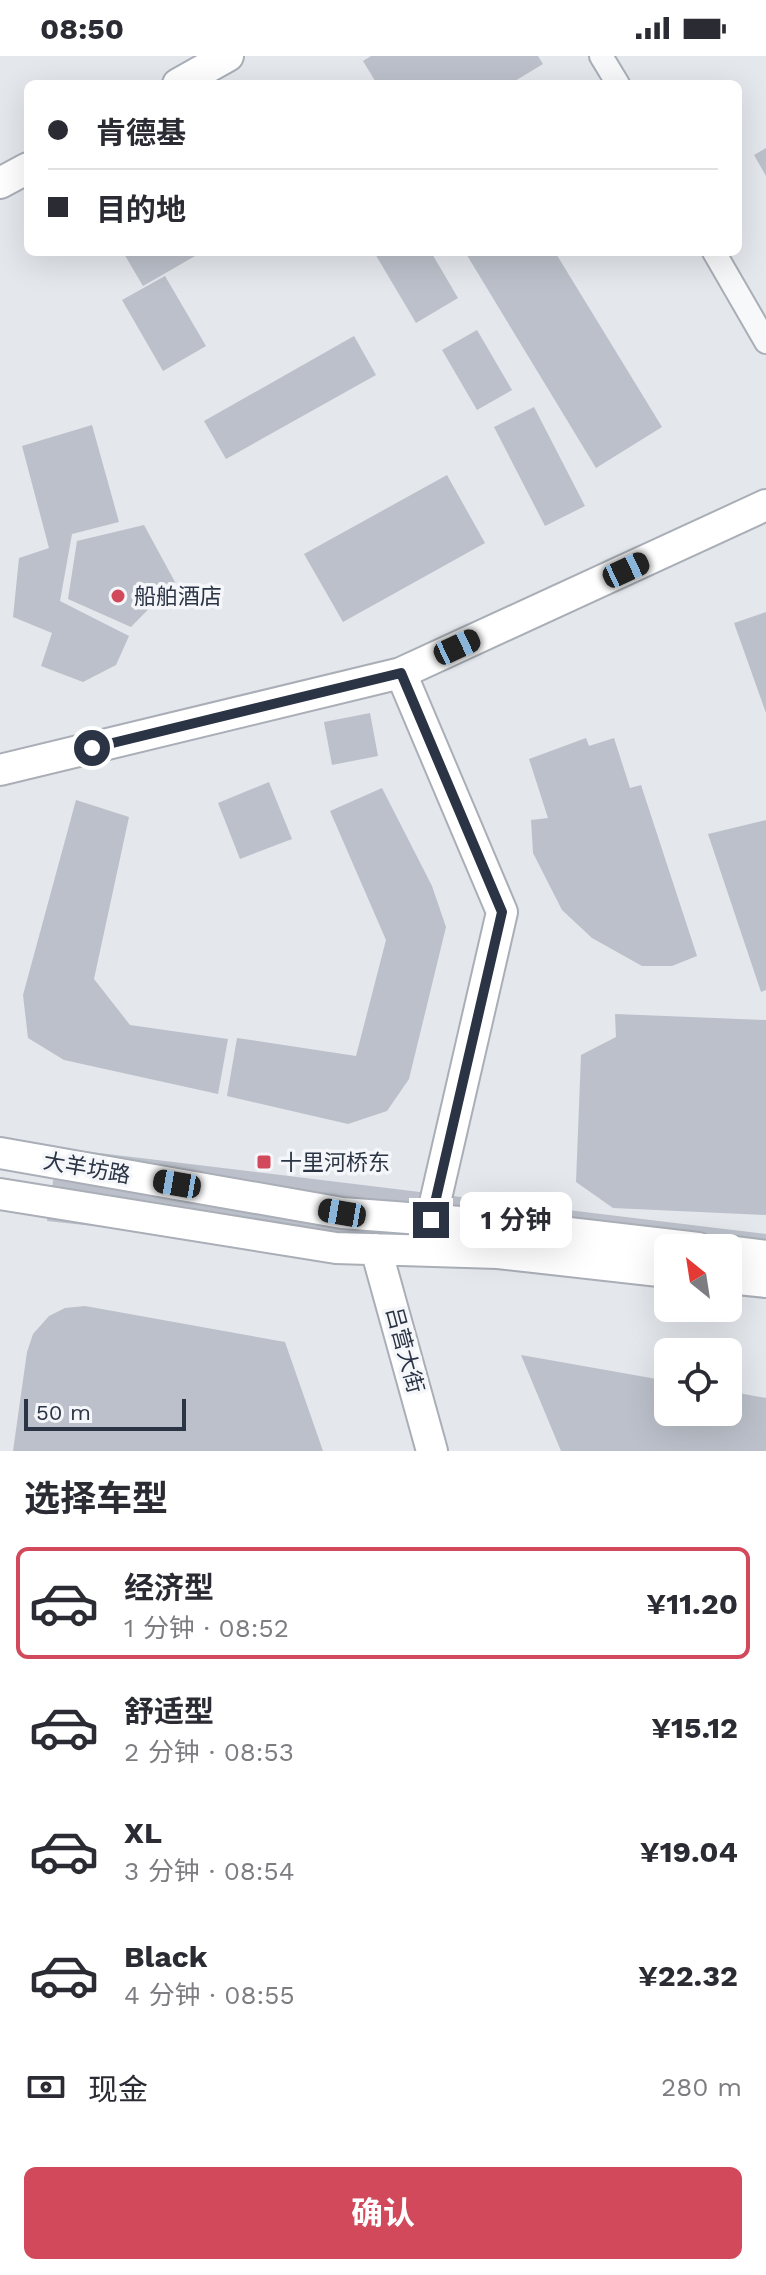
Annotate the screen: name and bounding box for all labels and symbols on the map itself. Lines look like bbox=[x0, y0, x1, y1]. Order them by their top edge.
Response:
car bbox=[599, 549, 653, 591]
place label: 船舶酒店 bbox=[134, 584, 222, 609]
marker: 船舶酒店 bbox=[109, 587, 127, 605]
car bbox=[430, 626, 484, 668]
route start bbox=[74, 730, 110, 766]
street label: 大羊坊路 bbox=[41, 1148, 133, 1188]
place label: 十里河桥东 bbox=[280, 1150, 390, 1175]
marker: 十里河桥东 bbox=[255, 1153, 273, 1171]
car bbox=[151, 1168, 203, 1200]
callout: 1 分钟 bbox=[459, 1192, 571, 1248]
car bbox=[316, 1197, 368, 1229]
route end bbox=[413, 1202, 449, 1238]
north arrow bbox=[654, 1234, 742, 1322]
street label: 吕营大街 bbox=[382, 1304, 428, 1396]
scale bar bbox=[24, 1395, 186, 1431]

